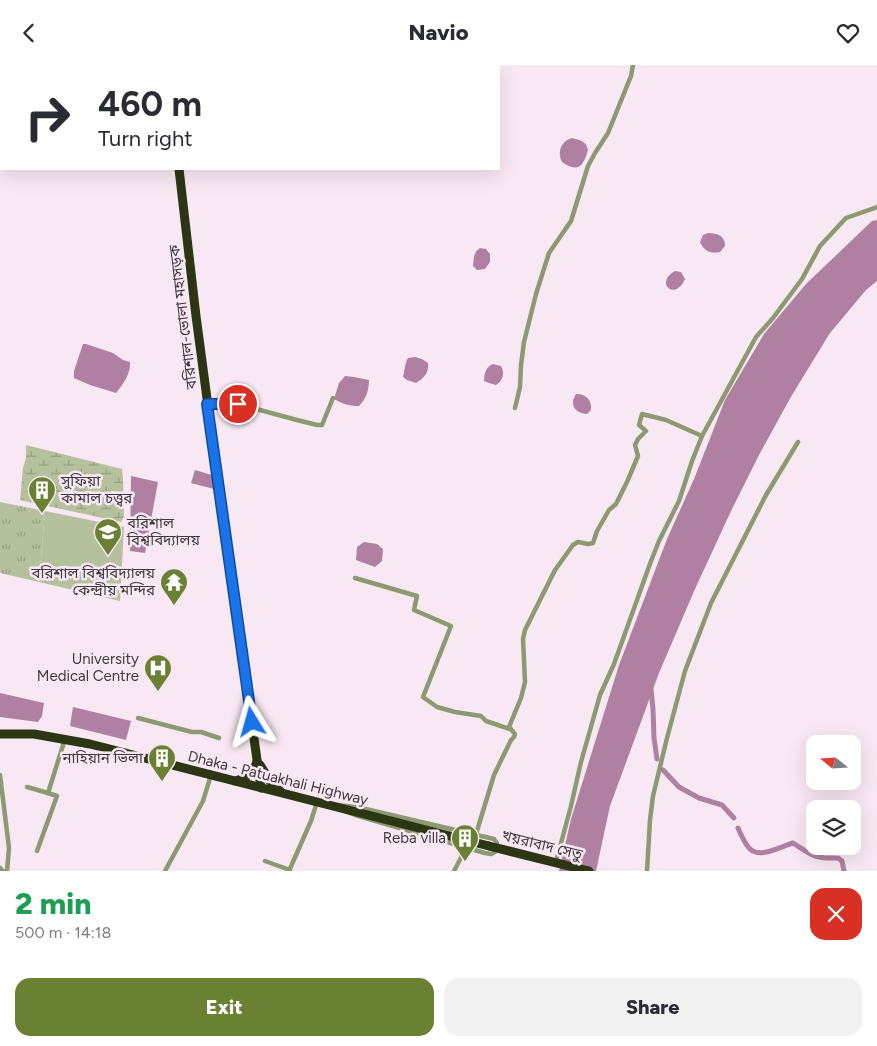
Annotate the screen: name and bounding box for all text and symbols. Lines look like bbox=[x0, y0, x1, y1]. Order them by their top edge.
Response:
icon: back bbox=[15, 19, 43, 47]
text: Navio bbox=[409, 19, 469, 46]
icon: heart bbox=[834, 19, 862, 47]
text: 460 m bbox=[98, 83, 202, 125]
icon: right bbox=[15, 85, 80, 150]
text: Turn right bbox=[98, 125, 193, 152]
street label: বরিশাল-ভোলা মহাসড়ক bbox=[165, 243, 201, 391]
pin bbox=[217, 383, 259, 425]
icon: arrive bbox=[224, 390, 252, 418]
place label: সুফিয়া কামাল চত্ত্বর bbox=[60, 472, 133, 507]
building icon: সুফিয়া কামাল চত্ত্বর bbox=[27, 475, 57, 514]
place label: বরিশাল বিশ্ববিদ্যালয় bbox=[126, 514, 200, 549]
school or university icon: বরিশাল বিশ্ববিদ্যালয় bbox=[93, 517, 123, 556]
place label: বরিশাল বিশ্ববিদ্যালয় কেন্দ্রীয় মন্দির bbox=[30, 564, 156, 599]
temple icon: বরিশাল বিশ্ববিদ্যালয় কেন্দ্রীয় মন্দির bbox=[159, 567, 189, 606]
place label: University Medical Centre bbox=[37, 650, 139, 685]
hospital icon: University Medical Centre bbox=[143, 653, 173, 692]
position arrow bbox=[225, 695, 277, 747]
north arrow bbox=[806, 735, 861, 790]
map controls bbox=[806, 735, 861, 855]
building icon: নাহিয়ান ভিলা bbox=[147, 743, 177, 782]
street label: Dhaka - Patuakhali Highway bbox=[186, 747, 370, 809]
place label: নাহিয়ান ভিলা bbox=[61, 749, 144, 767]
button: layers bbox=[806, 800, 861, 855]
building icon: Reba villa bbox=[450, 823, 480, 862]
street label: খয়রাবাদ সেতু bbox=[500, 826, 585, 864]
place label: Reba villa bbox=[383, 829, 446, 847]
text: 2 min bbox=[15, 885, 92, 922]
button: close bbox=[810, 888, 862, 940]
text: 500 m · 14:18 bbox=[15, 923, 111, 942]
button: Exit bbox=[15, 978, 434, 1036]
button: Share bbox=[444, 978, 862, 1036]

